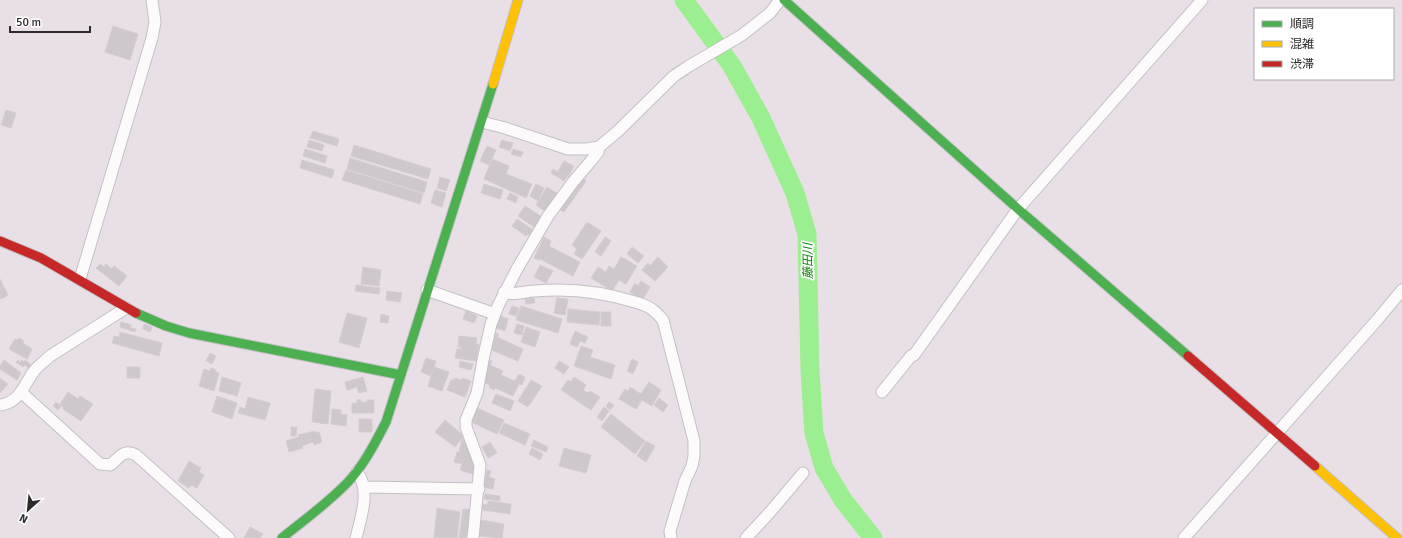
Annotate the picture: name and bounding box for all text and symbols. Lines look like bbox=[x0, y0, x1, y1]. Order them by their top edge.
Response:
scale bar bbox=[10, 8, 90, 34]
legend bbox=[1254, 8, 1394, 80]
text: 50 m bbox=[16, 15, 41, 30]
text: 順調 bbox=[1290, 17, 1314, 32]
text: 混雑 bbox=[1290, 37, 1314, 52]
text: 渋滞 bbox=[1290, 57, 1314, 72]
water label: 藤田川 bbox=[801, 241, 816, 279]
north arrow bbox=[8, 490, 48, 530]
text: N bbox=[17, 511, 30, 526]

